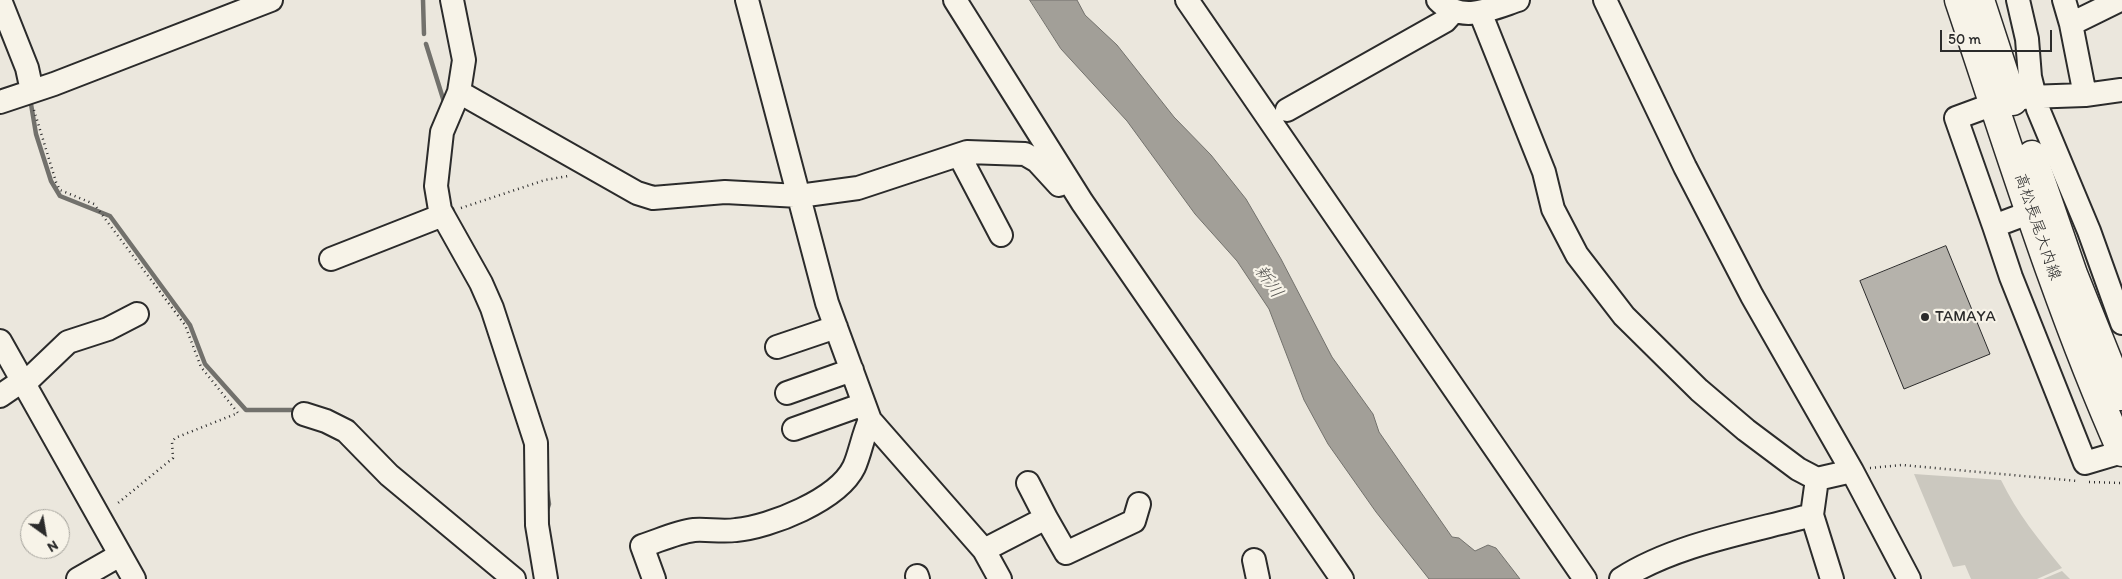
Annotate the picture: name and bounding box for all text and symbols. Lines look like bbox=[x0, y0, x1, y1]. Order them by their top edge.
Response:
scale bar bbox=[1942, 20, 2054, 52]
text: 50 m bbox=[1948, 30, 1981, 48]
street label: 高松長尾大内線 bbox=[2010, 171, 2064, 283]
water label: 新川 bbox=[1249, 261, 1287, 303]
place label: TAMAYA bbox=[1935, 307, 1996, 327]
marker: TAMAYA bbox=[1919, 311, 1931, 323]
north arrow bbox=[20, 509, 70, 559]
text: N bbox=[44, 537, 61, 556]

